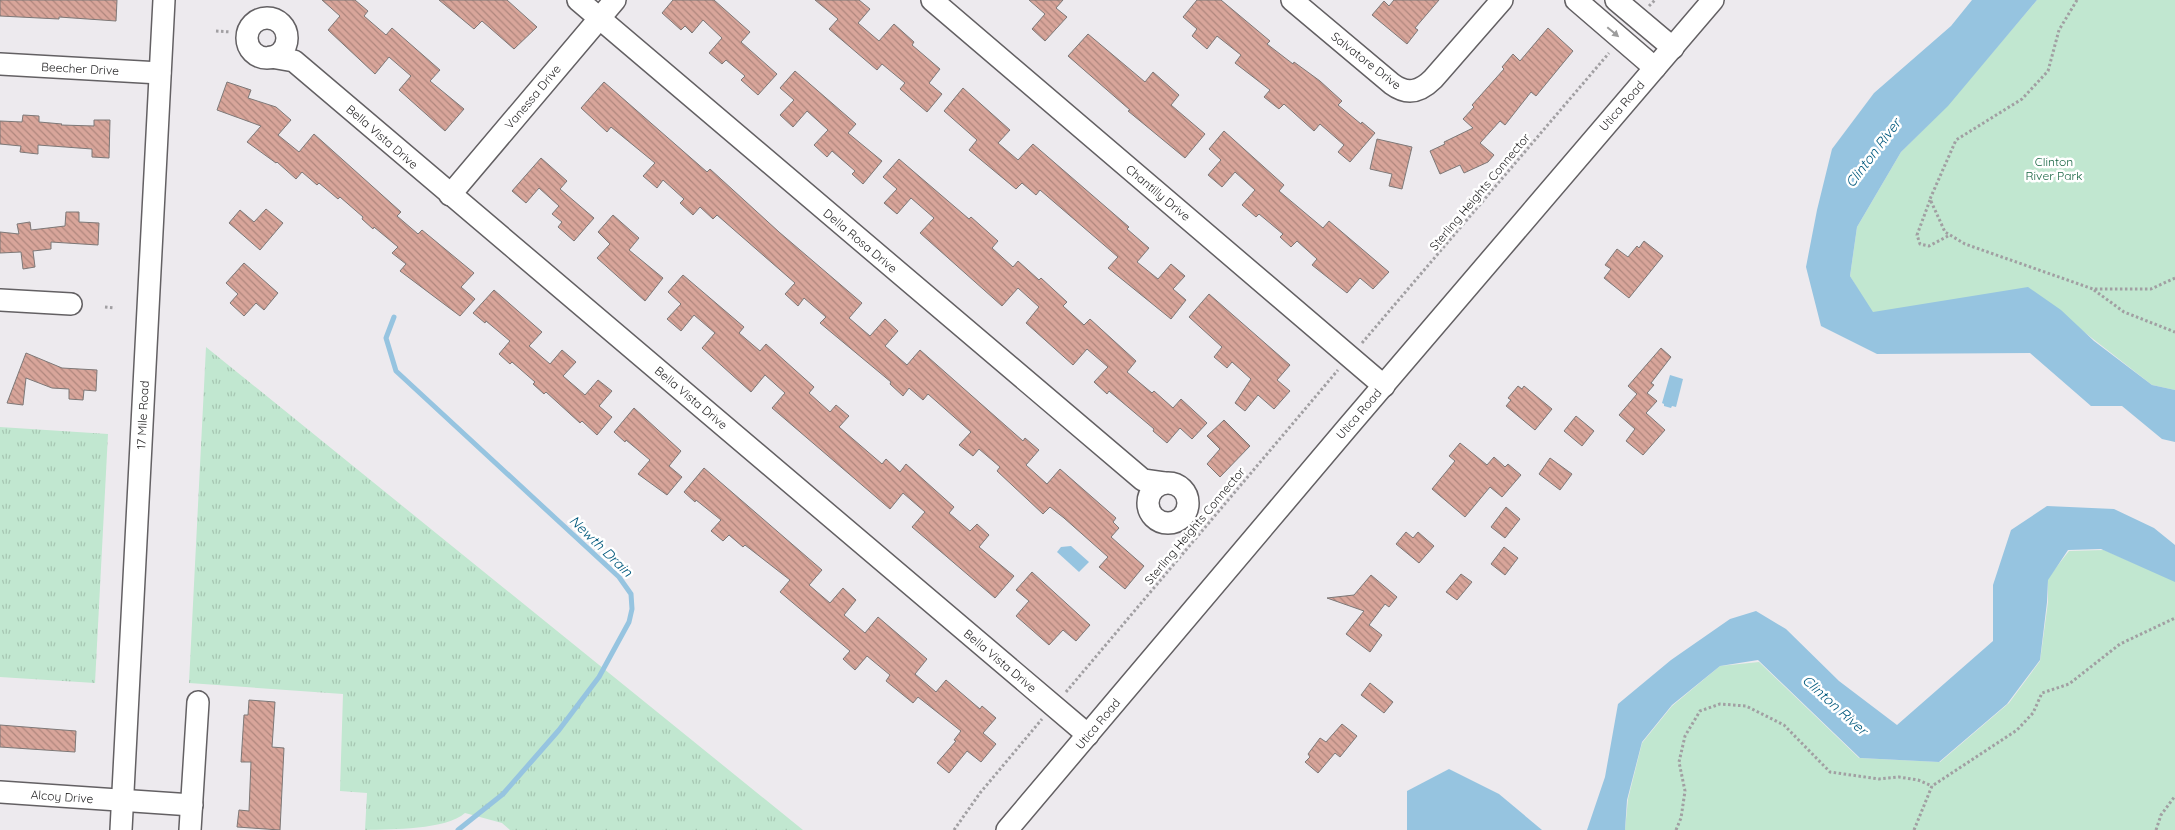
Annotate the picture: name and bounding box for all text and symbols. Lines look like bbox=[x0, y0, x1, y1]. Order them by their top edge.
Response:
one-way arrow bbox=[1606, 26, 1619, 37]
street label: Salvatore Drive bbox=[1328, 29, 1404, 93]
street label: Beecher Drive bbox=[41, 59, 120, 78]
street label: Vanessa Drive bbox=[501, 61, 564, 132]
street label: Utica Road bbox=[1596, 77, 1648, 134]
street label: Bella Vista Drive bbox=[343, 101, 421, 172]
water label: Clinton River bbox=[1841, 114, 1906, 191]
street label: Sterling Heights Connector bbox=[1426, 130, 1533, 253]
park label: Clinton River Park bbox=[2026, 154, 2082, 183]
street label: Chantilly Drive bbox=[1123, 161, 1194, 224]
street label: Della Rosa Drive bbox=[820, 205, 901, 276]
street label: Bella Vista Drive bbox=[652, 363, 731, 433]
street label: 17 Mile Road bbox=[133, 380, 152, 450]
street label: Utica Road bbox=[1333, 385, 1385, 442]
street label: Sterling Heights Connector bbox=[1141, 464, 1248, 587]
water label: Newth Drain bbox=[566, 511, 637, 581]
street label: Bella Vista Drive bbox=[961, 626, 1040, 696]
water label: Clinton River bbox=[1799, 671, 1873, 740]
street label: Utica Road bbox=[1072, 695, 1123, 752]
street label: Alcoy Drive bbox=[30, 787, 94, 806]

